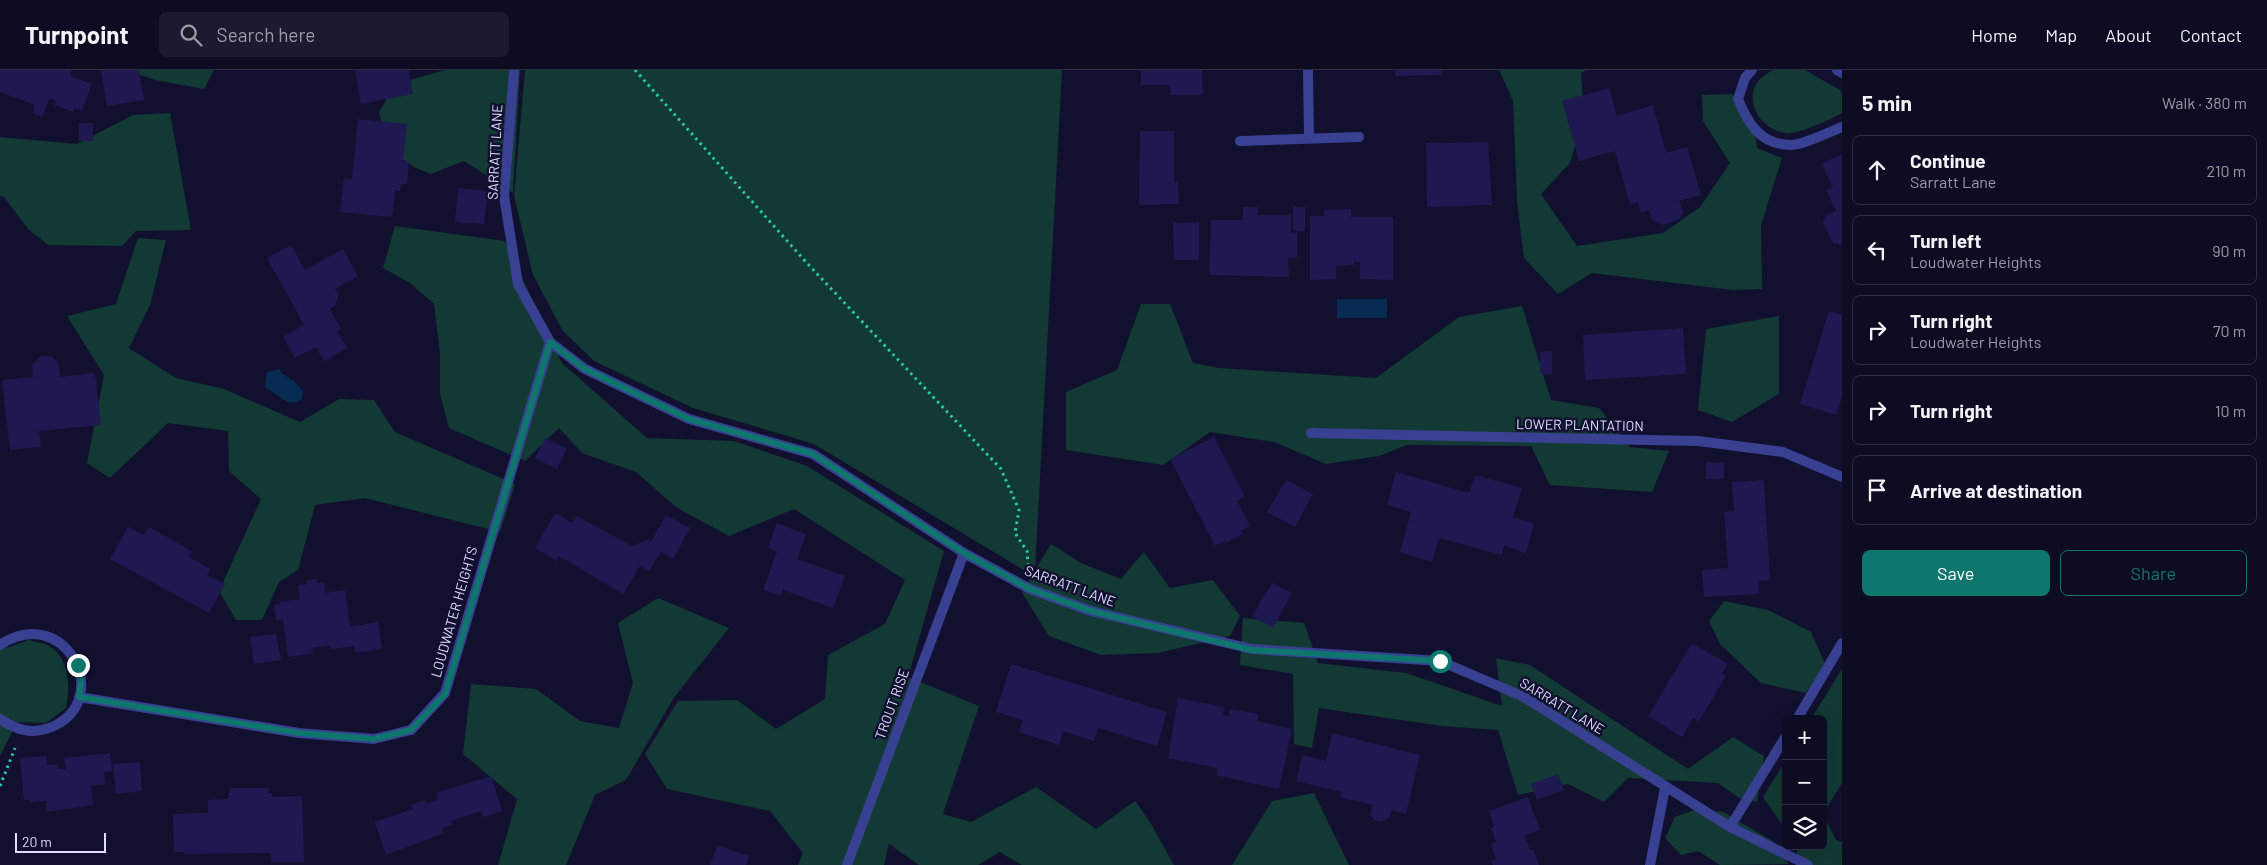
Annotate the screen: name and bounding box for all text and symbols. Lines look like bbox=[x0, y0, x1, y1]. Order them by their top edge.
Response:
search box bbox=[159, 12, 509, 57]
text: Turnpoint bbox=[25, 20, 129, 49]
icon: search bbox=[177, 21, 205, 49]
text: Search here bbox=[217, 23, 315, 46]
text: Home bbox=[1971, 24, 2017, 46]
text: Map bbox=[2045, 24, 2077, 46]
text: About bbox=[2105, 24, 2152, 46]
text: Contact bbox=[2180, 24, 2242, 46]
text: 5 min bbox=[1862, 90, 1912, 115]
text: Walk · 380 m bbox=[2162, 93, 2247, 112]
street label: SARRATT LANE bbox=[484, 104, 505, 200]
text: Continue bbox=[1910, 149, 1986, 172]
icon: ahead bbox=[1863, 156, 1891, 184]
text: 210 m bbox=[2207, 161, 2246, 180]
text: Sarratt Lane bbox=[1910, 172, 1996, 191]
text: Turn left bbox=[1910, 229, 1981, 252]
icon: left bbox=[1863, 236, 1891, 264]
text: 90 m bbox=[2212, 241, 2246, 260]
text: Loudwater Heights bbox=[1910, 252, 2042, 271]
text: Turn right bbox=[1910, 309, 1992, 332]
icon: right bbox=[1863, 316, 1891, 344]
text: 70 m bbox=[2213, 321, 2246, 340]
text: Loudwater Heights bbox=[1910, 332, 2042, 351]
icon: right bbox=[1863, 396, 1891, 424]
text: Turn right bbox=[1910, 399, 1992, 422]
text: 10 m bbox=[2215, 401, 2246, 420]
street label: LOWER PLANTATION bbox=[1516, 415, 1644, 434]
icon: arrive bbox=[1863, 476, 1891, 504]
text: Arrive at destination bbox=[1910, 479, 2082, 502]
street label: LOUDWATER HEIGHTS bbox=[427, 544, 480, 679]
button: Save bbox=[1862, 550, 2050, 596]
button: Share bbox=[2060, 550, 2247, 596]
street label: SARRATT LANE bbox=[1022, 561, 1118, 610]
route start bbox=[1429, 650, 1452, 673]
route end bbox=[67, 654, 90, 677]
street label: TROUT RISE bbox=[871, 666, 912, 741]
street label: SARRATT LANE bbox=[1517, 674, 1608, 737]
map controls bbox=[1782, 715, 1827, 850]
button: + bbox=[1782, 715, 1827, 760]
button: − bbox=[1782, 760, 1827, 805]
button: layers bbox=[1782, 805, 1827, 850]
scale bar bbox=[15, 830, 106, 853]
text: 20 m bbox=[22, 833, 52, 850]

